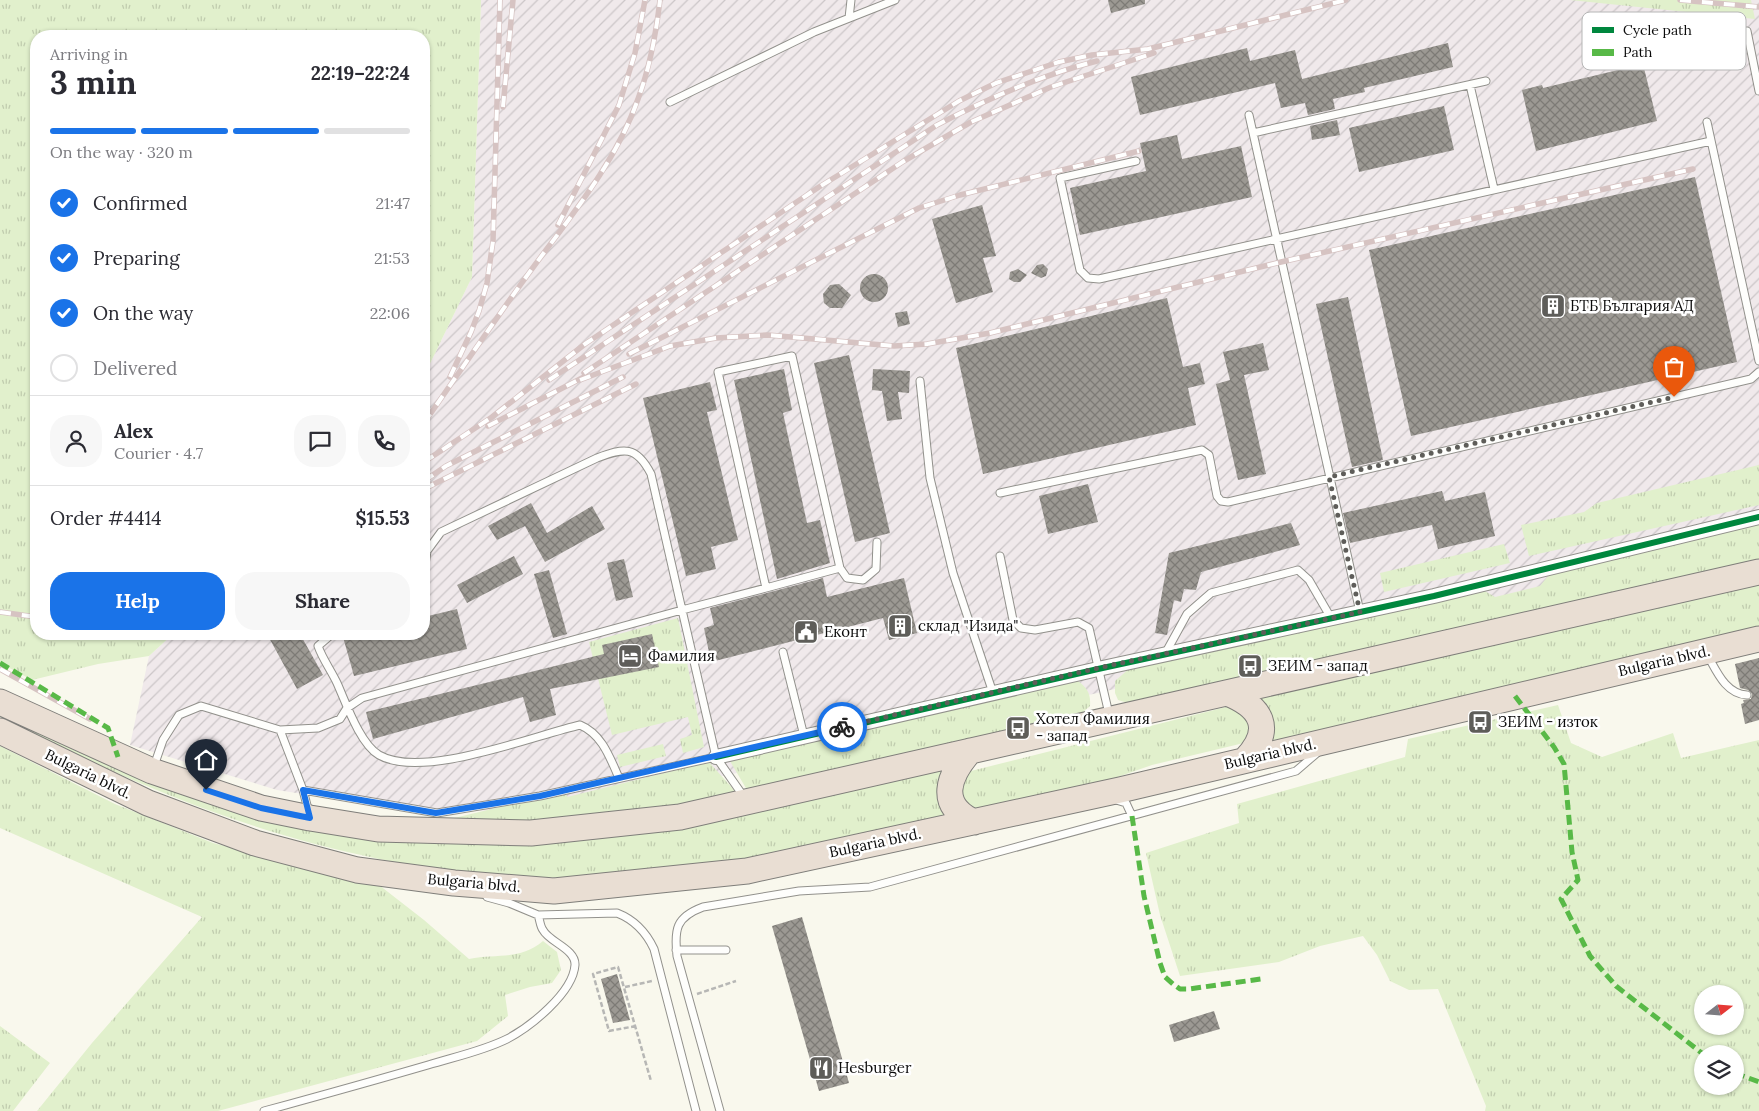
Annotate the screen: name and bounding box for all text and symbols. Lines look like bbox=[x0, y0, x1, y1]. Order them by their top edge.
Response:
legend bbox=[1582, 12, 1746, 70]
text: Cycle path bbox=[1623, 21, 1692, 39]
text: Path bbox=[1623, 43, 1652, 61]
text: Arriving in bbox=[50, 44, 128, 64]
text: 22:19–22:24 bbox=[311, 61, 410, 85]
text: 3 min bbox=[50, 62, 137, 103]
text: On the way · 320 m bbox=[50, 142, 193, 162]
icon: check bbox=[50, 189, 78, 217]
text: Confirmed bbox=[93, 191, 188, 215]
text: 21:47 bbox=[376, 193, 410, 213]
icon: check bbox=[50, 244, 78, 272]
text: Preparing bbox=[93, 246, 180, 270]
text: 21:53 bbox=[374, 248, 410, 268]
building icon: БТБ България АД bbox=[1540, 293, 1566, 319]
place label: БТБ България АД bbox=[1570, 296, 1694, 315]
icon: check bbox=[50, 299, 78, 327]
text: On the way bbox=[93, 301, 193, 325]
text: 22:06 bbox=[370, 303, 410, 323]
pin bbox=[1653, 346, 1695, 397]
icon: bag bbox=[1660, 353, 1688, 381]
text: Delivered bbox=[93, 356, 177, 380]
button: person bbox=[50, 415, 102, 467]
button: chat bbox=[294, 415, 346, 467]
button: phone bbox=[358, 415, 410, 467]
text: Alex bbox=[114, 419, 153, 443]
text: Courier · 4.7 bbox=[114, 443, 203, 463]
text: Order #4414 bbox=[50, 506, 162, 530]
text: $15.53 bbox=[356, 506, 410, 530]
button: Help bbox=[50, 572, 225, 630]
button: Share bbox=[235, 572, 410, 630]
building icon: склад "Изида" bbox=[887, 613, 913, 639]
place label: склад "Изида" bbox=[918, 616, 1018, 635]
public building icon: Еконт bbox=[793, 619, 819, 645]
place label: Еконт bbox=[824, 622, 867, 641]
street label: Bulgaria blvd. bbox=[1616, 641, 1712, 680]
hotel icon: Фамилия bbox=[617, 643, 643, 669]
place label: Фамилия bbox=[648, 646, 715, 665]
bus stop icon: ЗЕИМ - запад bbox=[1237, 653, 1263, 679]
place label: ЗЕИМ - запад bbox=[1268, 656, 1368, 675]
courier bbox=[817, 702, 867, 752]
place label: Хотел Фамилия - запад bbox=[1036, 709, 1150, 745]
bus stop icon: ЗЕИМ - изток bbox=[1467, 709, 1493, 735]
place label: ЗЕИМ - изток bbox=[1498, 712, 1598, 731]
icon: bike bbox=[828, 713, 856, 741]
bus stop icon: Хотел Фамилия - запад bbox=[1005, 715, 1031, 741]
street label: Bulgaria blvd. bbox=[1222, 734, 1318, 773]
pin bbox=[185, 739, 227, 790]
street label: Bulgaria blvd. bbox=[42, 744, 134, 803]
icon: home bbox=[192, 746, 220, 774]
street label: Bulgaria blvd. bbox=[827, 823, 923, 862]
street label: Bulgaria blvd. bbox=[427, 869, 521, 896]
north arrow bbox=[1694, 985, 1744, 1035]
map controls bbox=[1694, 985, 1744, 1095]
button: layers bbox=[1694, 1045, 1744, 1095]
restaurant icon: Hesburger bbox=[808, 1055, 834, 1081]
place label: Hesburger bbox=[838, 1058, 912, 1077]

